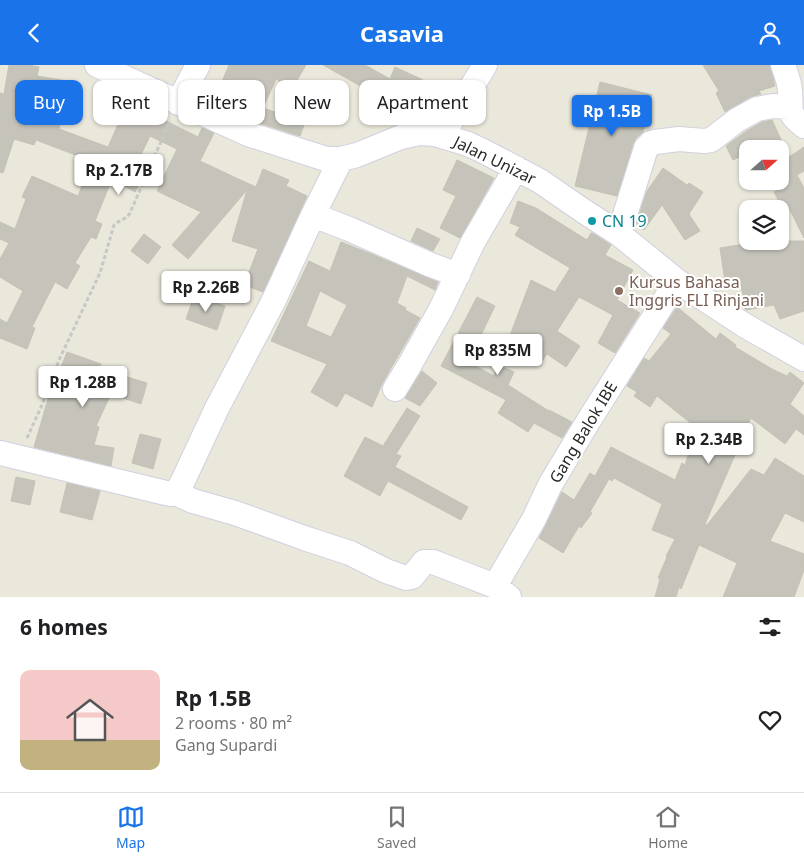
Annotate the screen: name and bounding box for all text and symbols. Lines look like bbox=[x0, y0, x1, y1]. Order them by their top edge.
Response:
text: Casavia bbox=[360, 18, 444, 48]
icon: back bbox=[20, 19, 48, 47]
icon: person bbox=[756, 19, 784, 47]
chip: Buy bbox=[15, 80, 83, 125]
chip: Rent bbox=[93, 80, 168, 125]
chip: Filters bbox=[178, 80, 265, 125]
chip: New bbox=[275, 80, 349, 125]
chip: Apartment bbox=[359, 80, 486, 125]
pin: Rp 1.5B bbox=[566, 95, 658, 137]
text: Rp 1.5B bbox=[583, 100, 641, 122]
street label: Jalan Unizar bbox=[448, 130, 540, 190]
north arrow bbox=[739, 140, 789, 190]
map controls bbox=[739, 140, 789, 250]
pin: Rp 2.17B bbox=[67, 153, 171, 196]
text: Rp 2.17B bbox=[85, 159, 153, 181]
button: layers bbox=[739, 200, 789, 250]
place label: CN 19 bbox=[602, 210, 647, 232]
marker: CN 19 bbox=[586, 215, 598, 227]
pin: Rp 2.26B bbox=[154, 271, 258, 313]
place label: Kursus Bahasa Inggris FLI Rinjani bbox=[629, 271, 764, 311]
text: Rp 2.26B bbox=[172, 276, 240, 298]
marker: Kursus Bahasa Inggris FLI Rinjani bbox=[613, 285, 625, 297]
pin: Rp 835M bbox=[452, 333, 544, 376]
text: Rp 835M bbox=[464, 339, 532, 361]
pin: Rp 1.28B bbox=[31, 365, 135, 408]
text: Rp 1.28B bbox=[49, 371, 117, 393]
street label: Gang Balok IBE bbox=[544, 377, 622, 487]
pin: Rp 2.34B bbox=[657, 423, 761, 465]
text: Rp 2.34B bbox=[675, 428, 743, 450]
text: 6 homes bbox=[20, 613, 108, 641]
icon: filters bbox=[756, 613, 784, 641]
text: Rp 1.5B bbox=[175, 684, 251, 712]
icon: home bbox=[60, 690, 120, 750]
icon: heart bbox=[756, 706, 784, 734]
text: 2 rooms · 80 m² bbox=[175, 712, 292, 734]
text: Gang Supardi bbox=[175, 734, 277, 756]
tab: Map bbox=[116, 803, 145, 852]
tab: Saved bbox=[377, 803, 416, 852]
tab: Home bbox=[648, 803, 688, 852]

